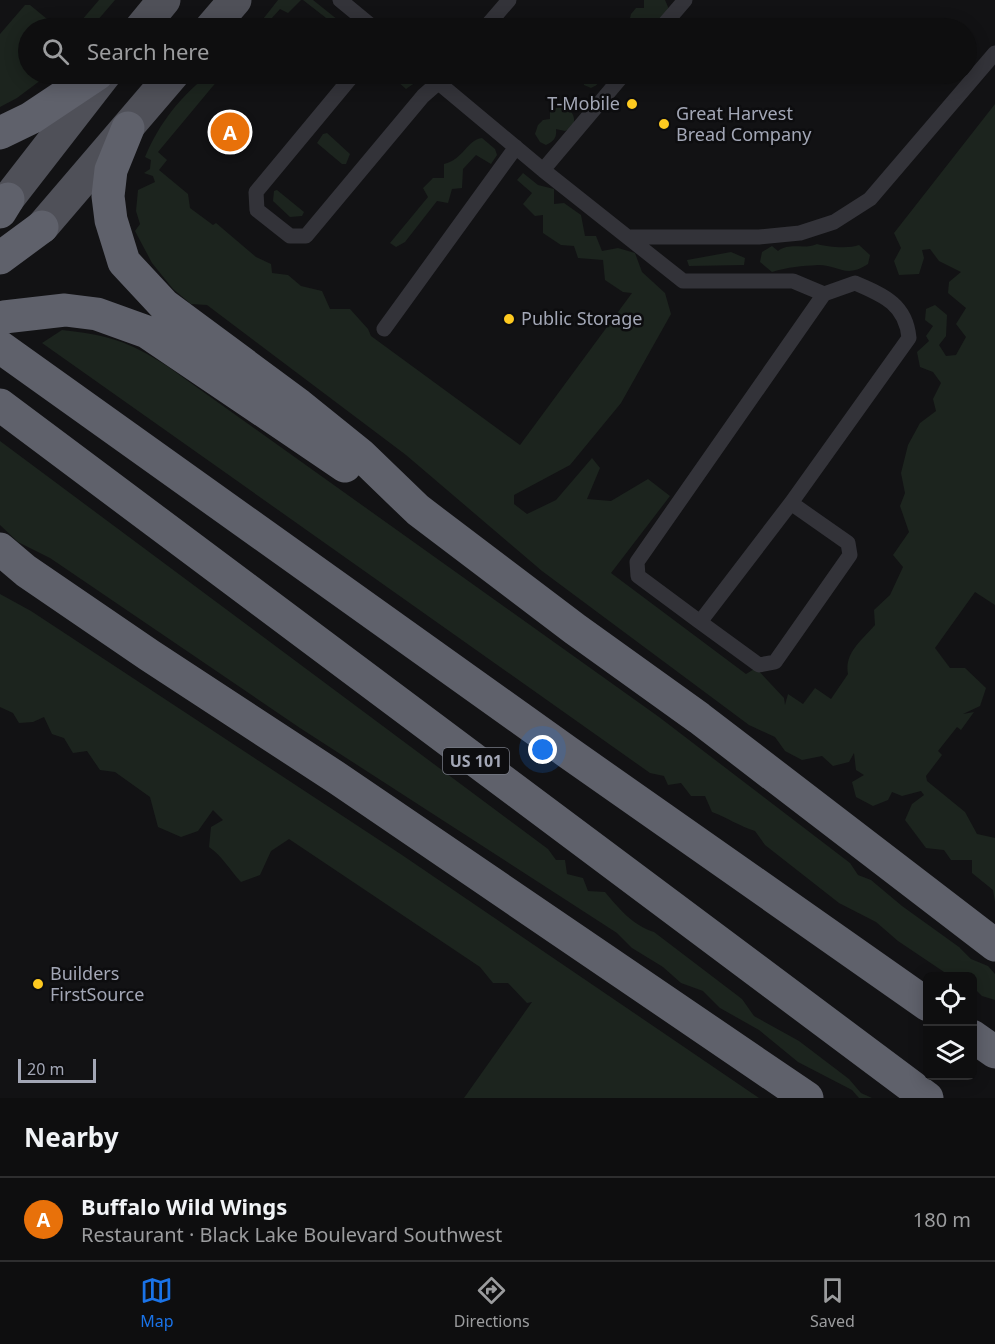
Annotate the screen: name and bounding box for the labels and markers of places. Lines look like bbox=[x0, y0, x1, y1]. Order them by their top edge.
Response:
place label: T-Mobile bbox=[547, 91, 620, 115]
marker: T-Mobile bbox=[625, 97, 639, 111]
place label: Great Harvest Bread Company bbox=[676, 101, 812, 146]
pin: A bbox=[210, 110, 250, 154]
marker: Great Harvest Bread Company bbox=[657, 117, 671, 131]
place label: Public Storage bbox=[521, 306, 642, 330]
marker: Public Storage bbox=[502, 312, 516, 326]
place label: Builders FirstSource bbox=[50, 961, 144, 1006]
marker: Builders FirstSource bbox=[31, 977, 45, 991]

